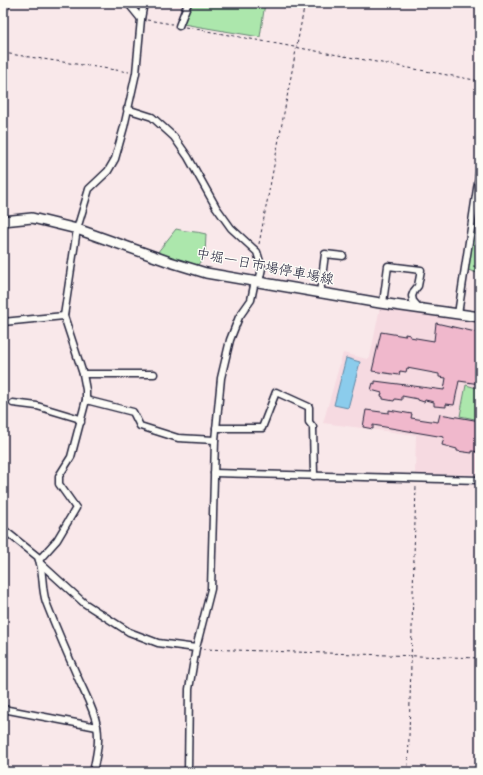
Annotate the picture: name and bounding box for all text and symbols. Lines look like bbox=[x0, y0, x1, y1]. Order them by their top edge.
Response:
street label: 中堀一日市場停車場線 bbox=[195, 245, 335, 289]

